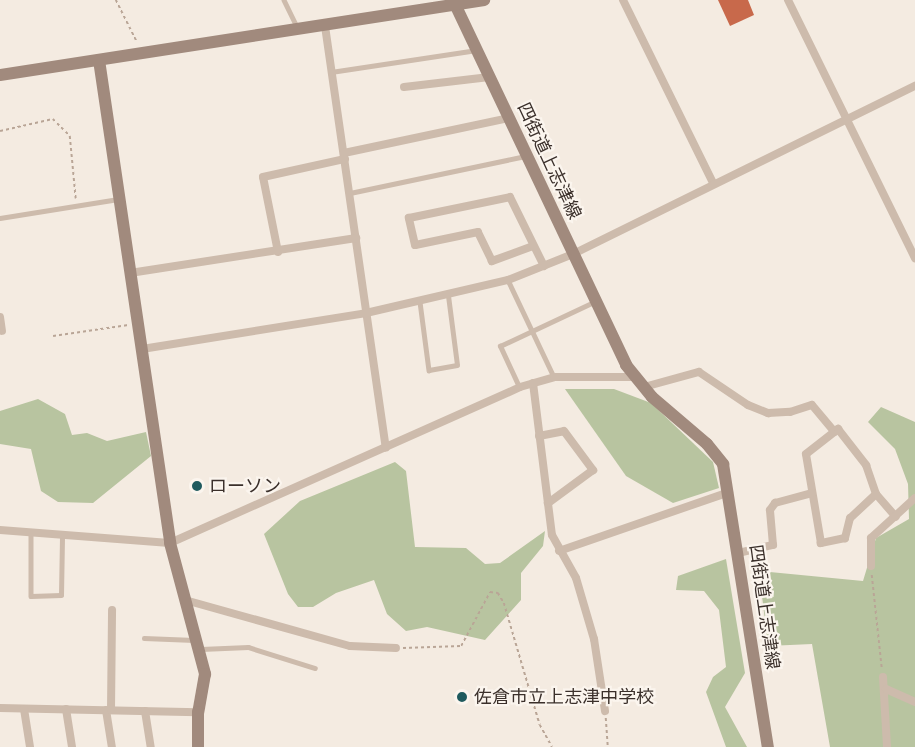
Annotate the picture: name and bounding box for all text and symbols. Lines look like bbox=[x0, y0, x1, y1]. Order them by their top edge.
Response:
street label: 四街道上志津線 bbox=[513, 99, 585, 223]
place label: ローソン bbox=[209, 475, 281, 497]
marker: ローソン bbox=[190, 479, 204, 493]
street label: 四街道上志津線 bbox=[745, 543, 783, 671]
place label: 佐倉市立上志津中学校 bbox=[474, 686, 654, 708]
marker: 佐倉市立上志津中学校 bbox=[455, 690, 469, 704]

